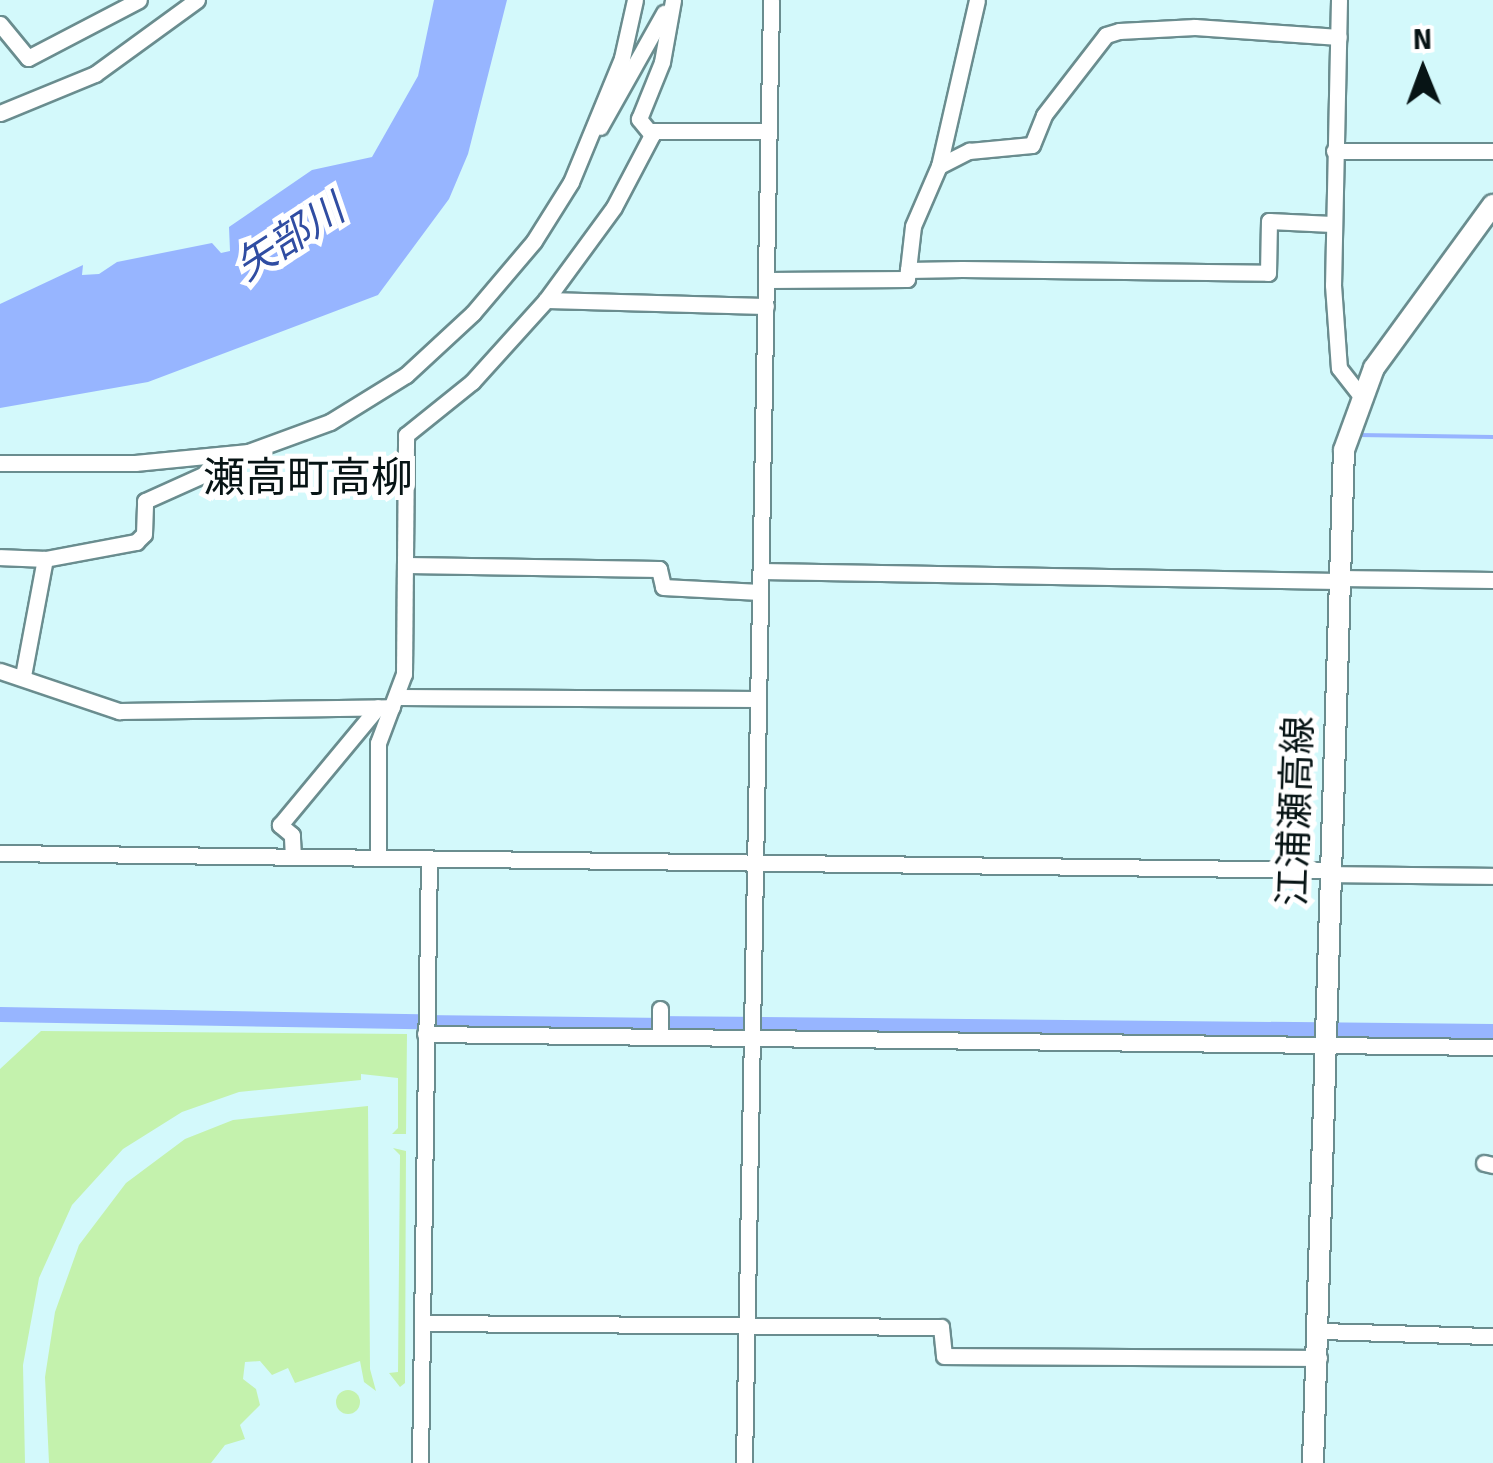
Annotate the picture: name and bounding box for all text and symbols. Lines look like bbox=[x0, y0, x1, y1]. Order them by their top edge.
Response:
north arrow bbox=[1373, 20, 1473, 120]
text: N bbox=[1412, 23, 1433, 57]
water label: 矢部川 bbox=[227, 185, 353, 291]
district label: 瀬高町高柳 bbox=[203, 454, 413, 504]
street label: 江浦瀬高線 bbox=[1270, 715, 1322, 907]

